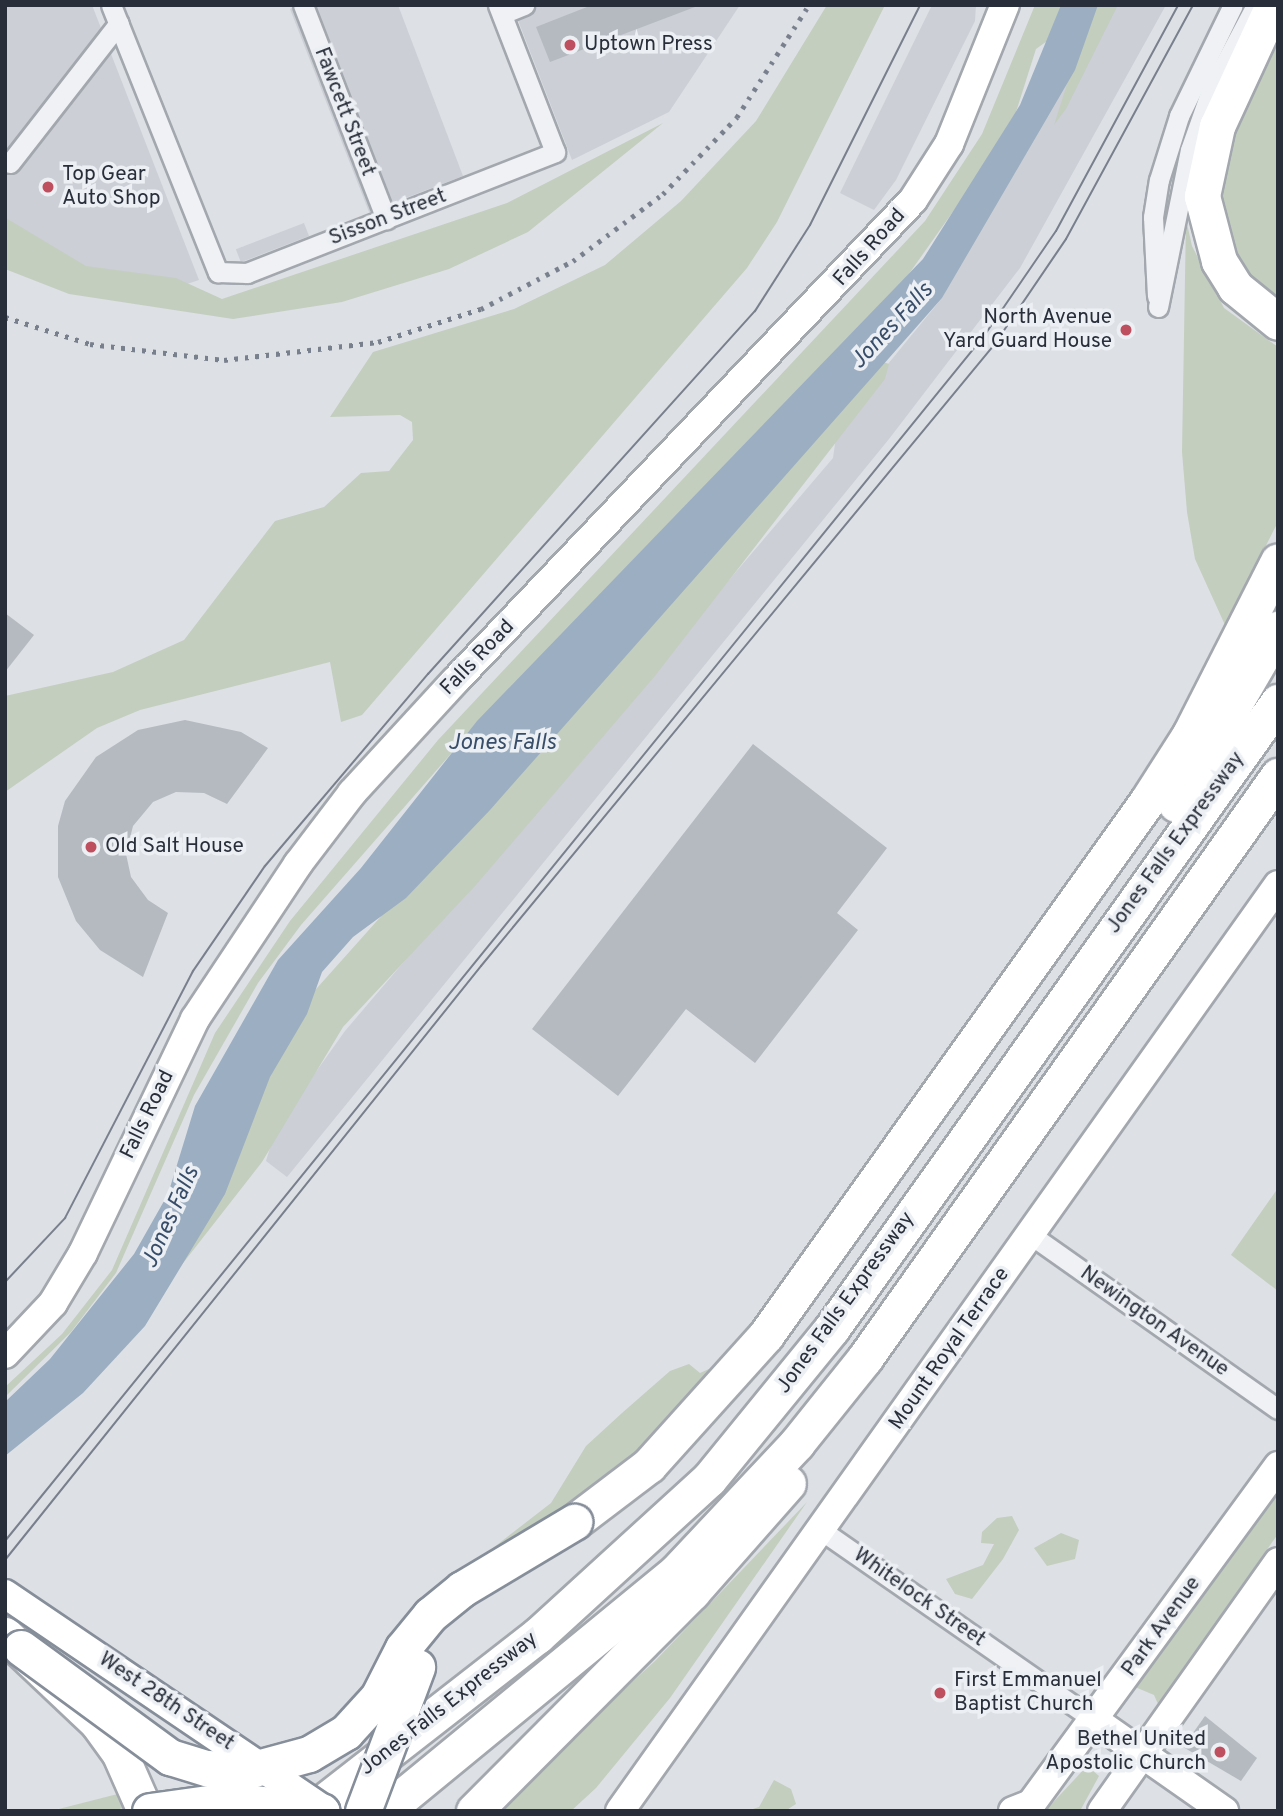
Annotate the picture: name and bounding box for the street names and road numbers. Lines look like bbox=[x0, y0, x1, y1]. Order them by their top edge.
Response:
street label: Fawcett Street bbox=[308, 44, 380, 180]
street label: Sisson Street bbox=[326, 184, 450, 252]
street label: Falls Road bbox=[829, 204, 911, 292]
street label: Falls Road bbox=[436, 615, 520, 701]
street label: Jones Falls Expressway bbox=[1102, 747, 1250, 939]
street label: Falls Road bbox=[116, 1067, 180, 1163]
street label: Jones Falls Expressway bbox=[772, 1207, 920, 1399]
street label: Newington Avenue bbox=[1074, 1261, 1234, 1383]
street label: Mount Royal Terrace bbox=[884, 1263, 1016, 1435]
street label: Whitelock Street bbox=[848, 1543, 990, 1653]
street label: Park Avenue bbox=[1117, 1572, 1207, 1682]
street label: Jones Falls Expressway bbox=[355, 1627, 543, 1781]
street label: West 28th Street bbox=[93, 1647, 239, 1757]

